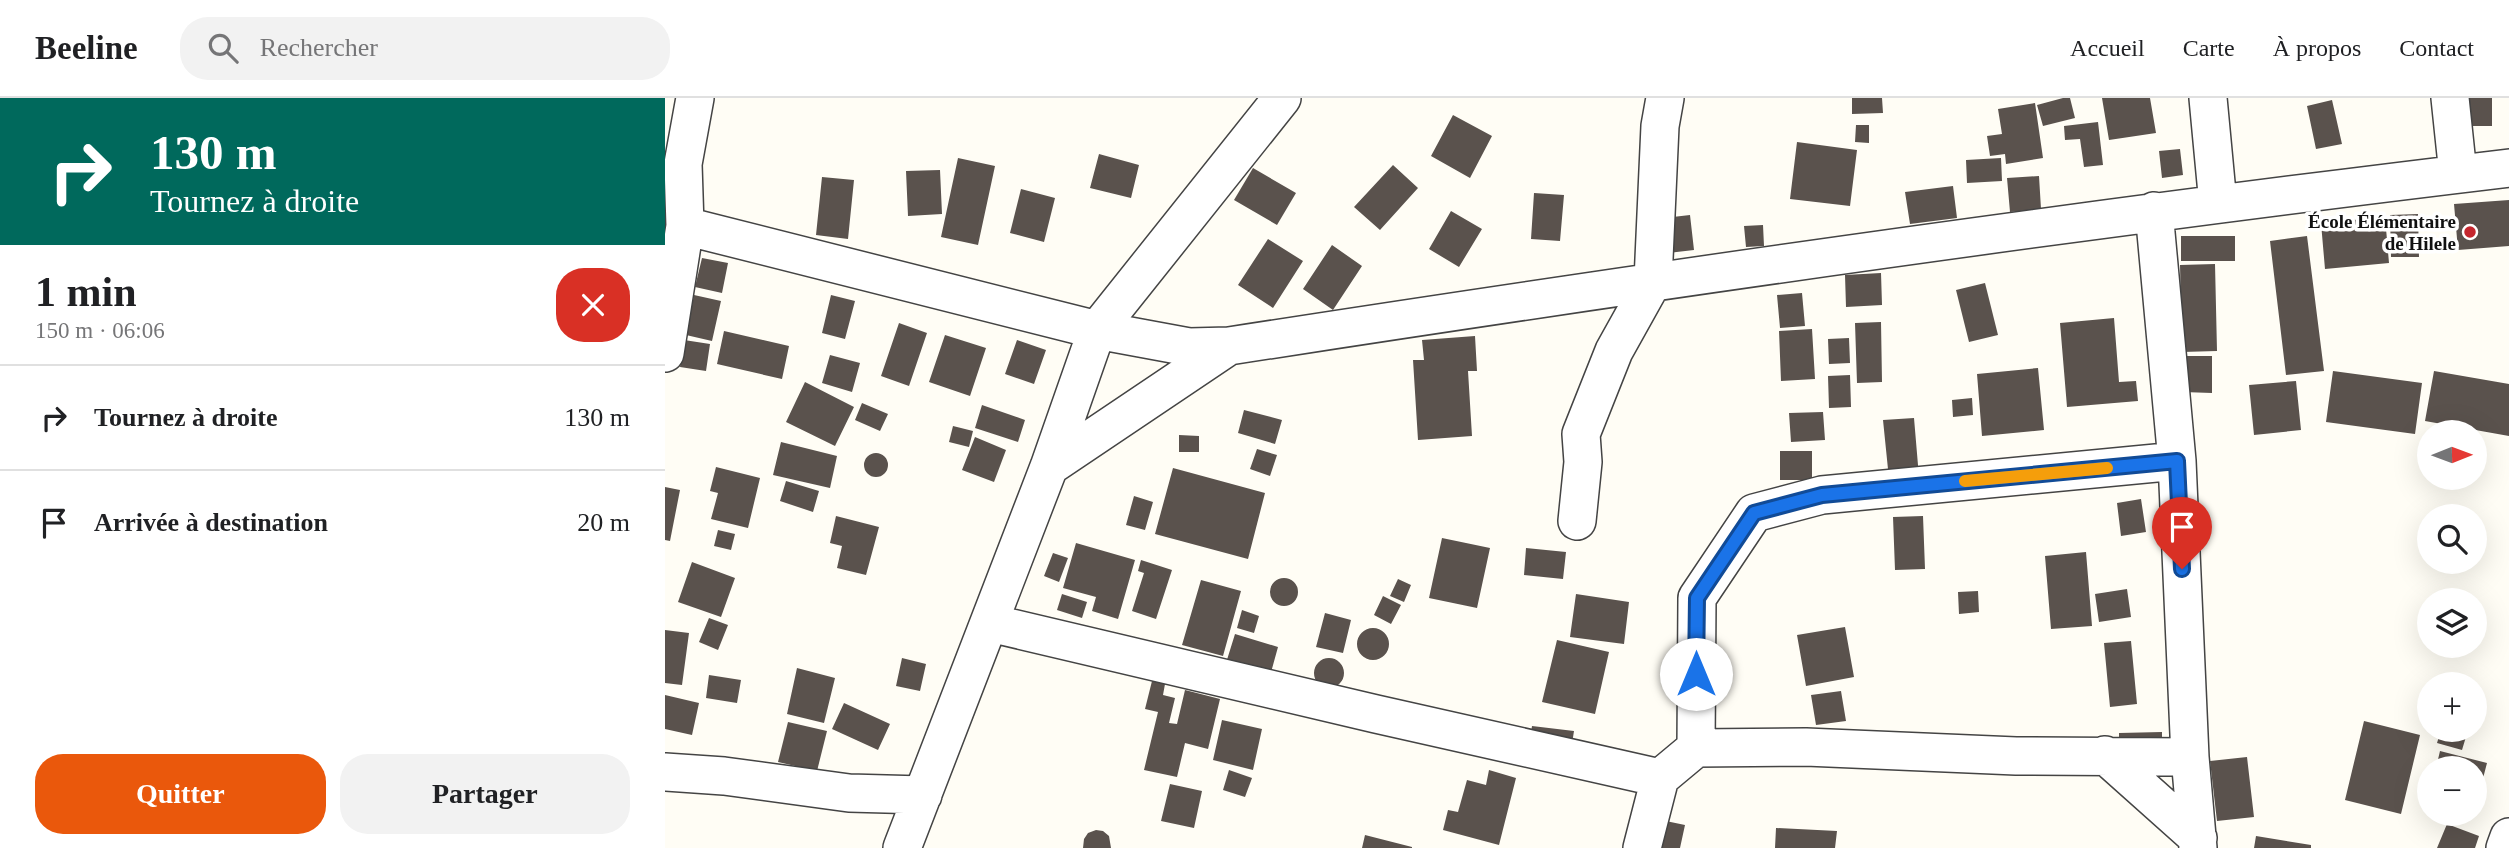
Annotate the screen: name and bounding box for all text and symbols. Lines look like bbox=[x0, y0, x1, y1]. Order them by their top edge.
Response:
search box bbox=[180, 17, 670, 80]
icon: search bbox=[204, 29, 242, 67]
text: Beeline bbox=[35, 30, 138, 66]
text: Rechercher bbox=[260, 33, 378, 62]
text: Accueil bbox=[2070, 35, 2145, 61]
text: Carte bbox=[2183, 35, 2235, 61]
text: À propos bbox=[2273, 35, 2361, 61]
text: Contact bbox=[2399, 35, 2474, 61]
text: 130 m bbox=[150, 125, 277, 180]
icon: right bbox=[35, 126, 126, 217]
text: Tournez à droite bbox=[150, 183, 359, 219]
place label: École Élémentaire de Hilele bbox=[2308, 211, 2456, 254]
marker: École Élémentaire de Hilele bbox=[2462, 224, 2478, 240]
button: close bbox=[556, 268, 630, 342]
text: 1 min bbox=[35, 269, 137, 315]
text: 150 m · 06:06 bbox=[35, 318, 165, 343]
icon: right bbox=[35, 399, 73, 437]
text: Tournez à droite bbox=[94, 403, 277, 432]
text: 130 m bbox=[564, 403, 630, 432]
north arrow bbox=[2417, 420, 2487, 490]
map controls bbox=[2417, 420, 2487, 826]
pin bbox=[2152, 497, 2212, 569]
icon: arrive bbox=[35, 504, 73, 542]
button: search bbox=[2417, 504, 2487, 574]
text: Arrivée à destination bbox=[94, 508, 328, 537]
text: 20 m bbox=[577, 508, 630, 537]
icon: arrive bbox=[2163, 508, 2201, 546]
button: layers bbox=[2417, 588, 2487, 658]
position arrow bbox=[1659, 637, 1733, 711]
button: + bbox=[2417, 672, 2487, 742]
button: Quitter bbox=[35, 754, 326, 834]
button: Partager bbox=[340, 754, 630, 834]
button: − bbox=[2417, 756, 2487, 826]

